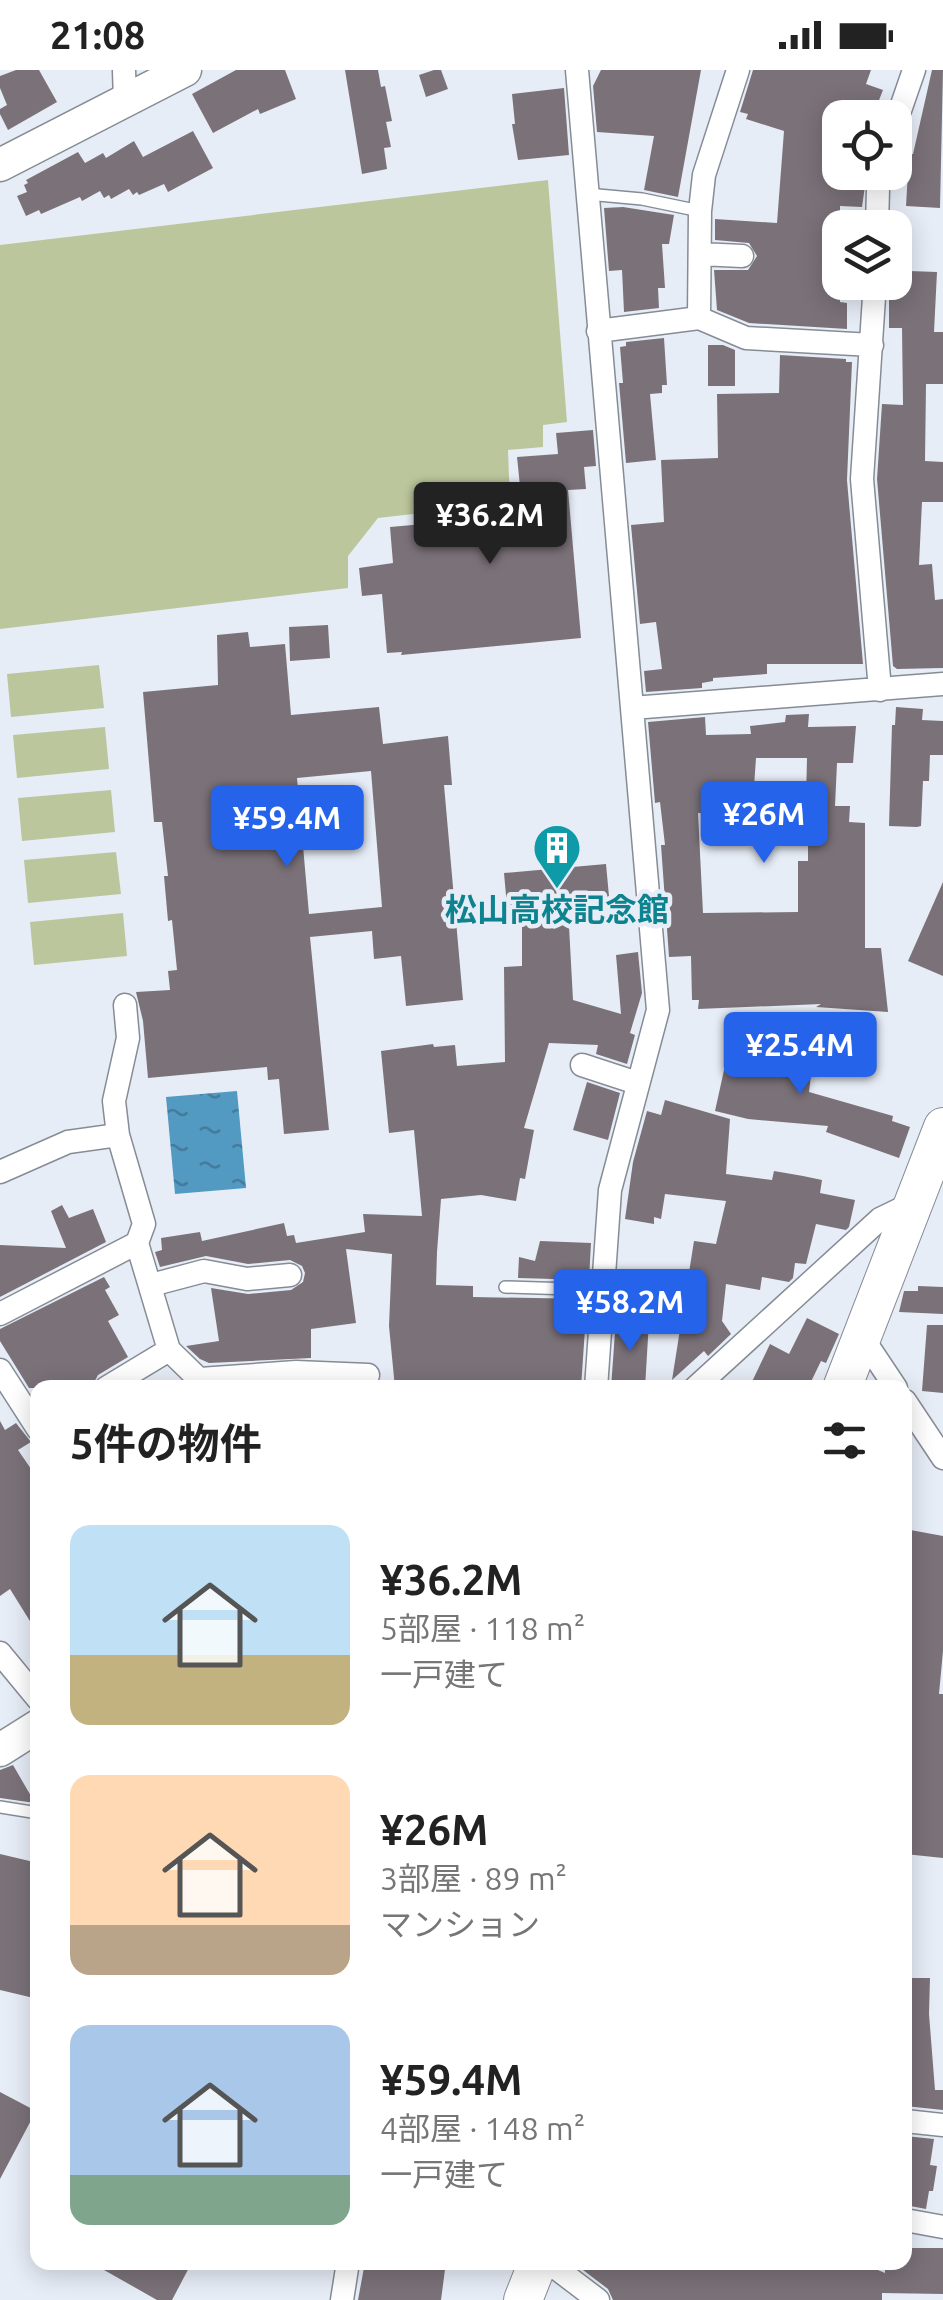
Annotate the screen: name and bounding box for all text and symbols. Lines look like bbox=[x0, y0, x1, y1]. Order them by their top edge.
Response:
text: 21:08 bbox=[50, 14, 145, 56]
map controls bbox=[822, 100, 912, 300]
button: locate bbox=[822, 100, 912, 190]
button: layers bbox=[822, 210, 912, 300]
pin: ¥36.2M bbox=[409, 482, 571, 567]
text: ¥36.2M bbox=[436, 496, 544, 532]
pin: ¥26M bbox=[705, 781, 823, 866]
pin: ¥59.4M bbox=[206, 785, 368, 870]
text: ¥26M bbox=[723, 795, 805, 831]
text: ¥59.4M bbox=[233, 799, 341, 835]
building icon: 松山高校記念館 bbox=[531, 822, 583, 890]
place label: 松山高校記念館 bbox=[445, 891, 669, 927]
pin: ¥25.4M bbox=[719, 1012, 881, 1097]
text: ¥25.4M bbox=[746, 1026, 854, 1062]
pin: ¥58.2M bbox=[549, 1269, 711, 1354]
text: ¥58.2M bbox=[576, 1283, 684, 1319]
icon: filters bbox=[817, 1413, 872, 1468]
text: 5件の物件 bbox=[70, 1420, 262, 1467]
text: ¥36.2M bbox=[380, 1556, 522, 1603]
icon: home bbox=[150, 1565, 270, 1685]
text: 5部屋 · 118 m² bbox=[380, 1610, 585, 1646]
text: 一戸建て bbox=[380, 1656, 508, 1692]
text: ¥26M bbox=[380, 1806, 488, 1853]
icon: home bbox=[150, 1815, 270, 1935]
text: 3部屋 · 89 m² bbox=[380, 1860, 567, 1896]
text: マンション bbox=[380, 1906, 540, 1942]
text: ¥59.4M bbox=[380, 2056, 522, 2103]
icon: home bbox=[150, 2065, 270, 2185]
text: 4部屋 · 148 m² bbox=[380, 2110, 585, 2146]
text: 一戸建て bbox=[380, 2156, 508, 2192]

